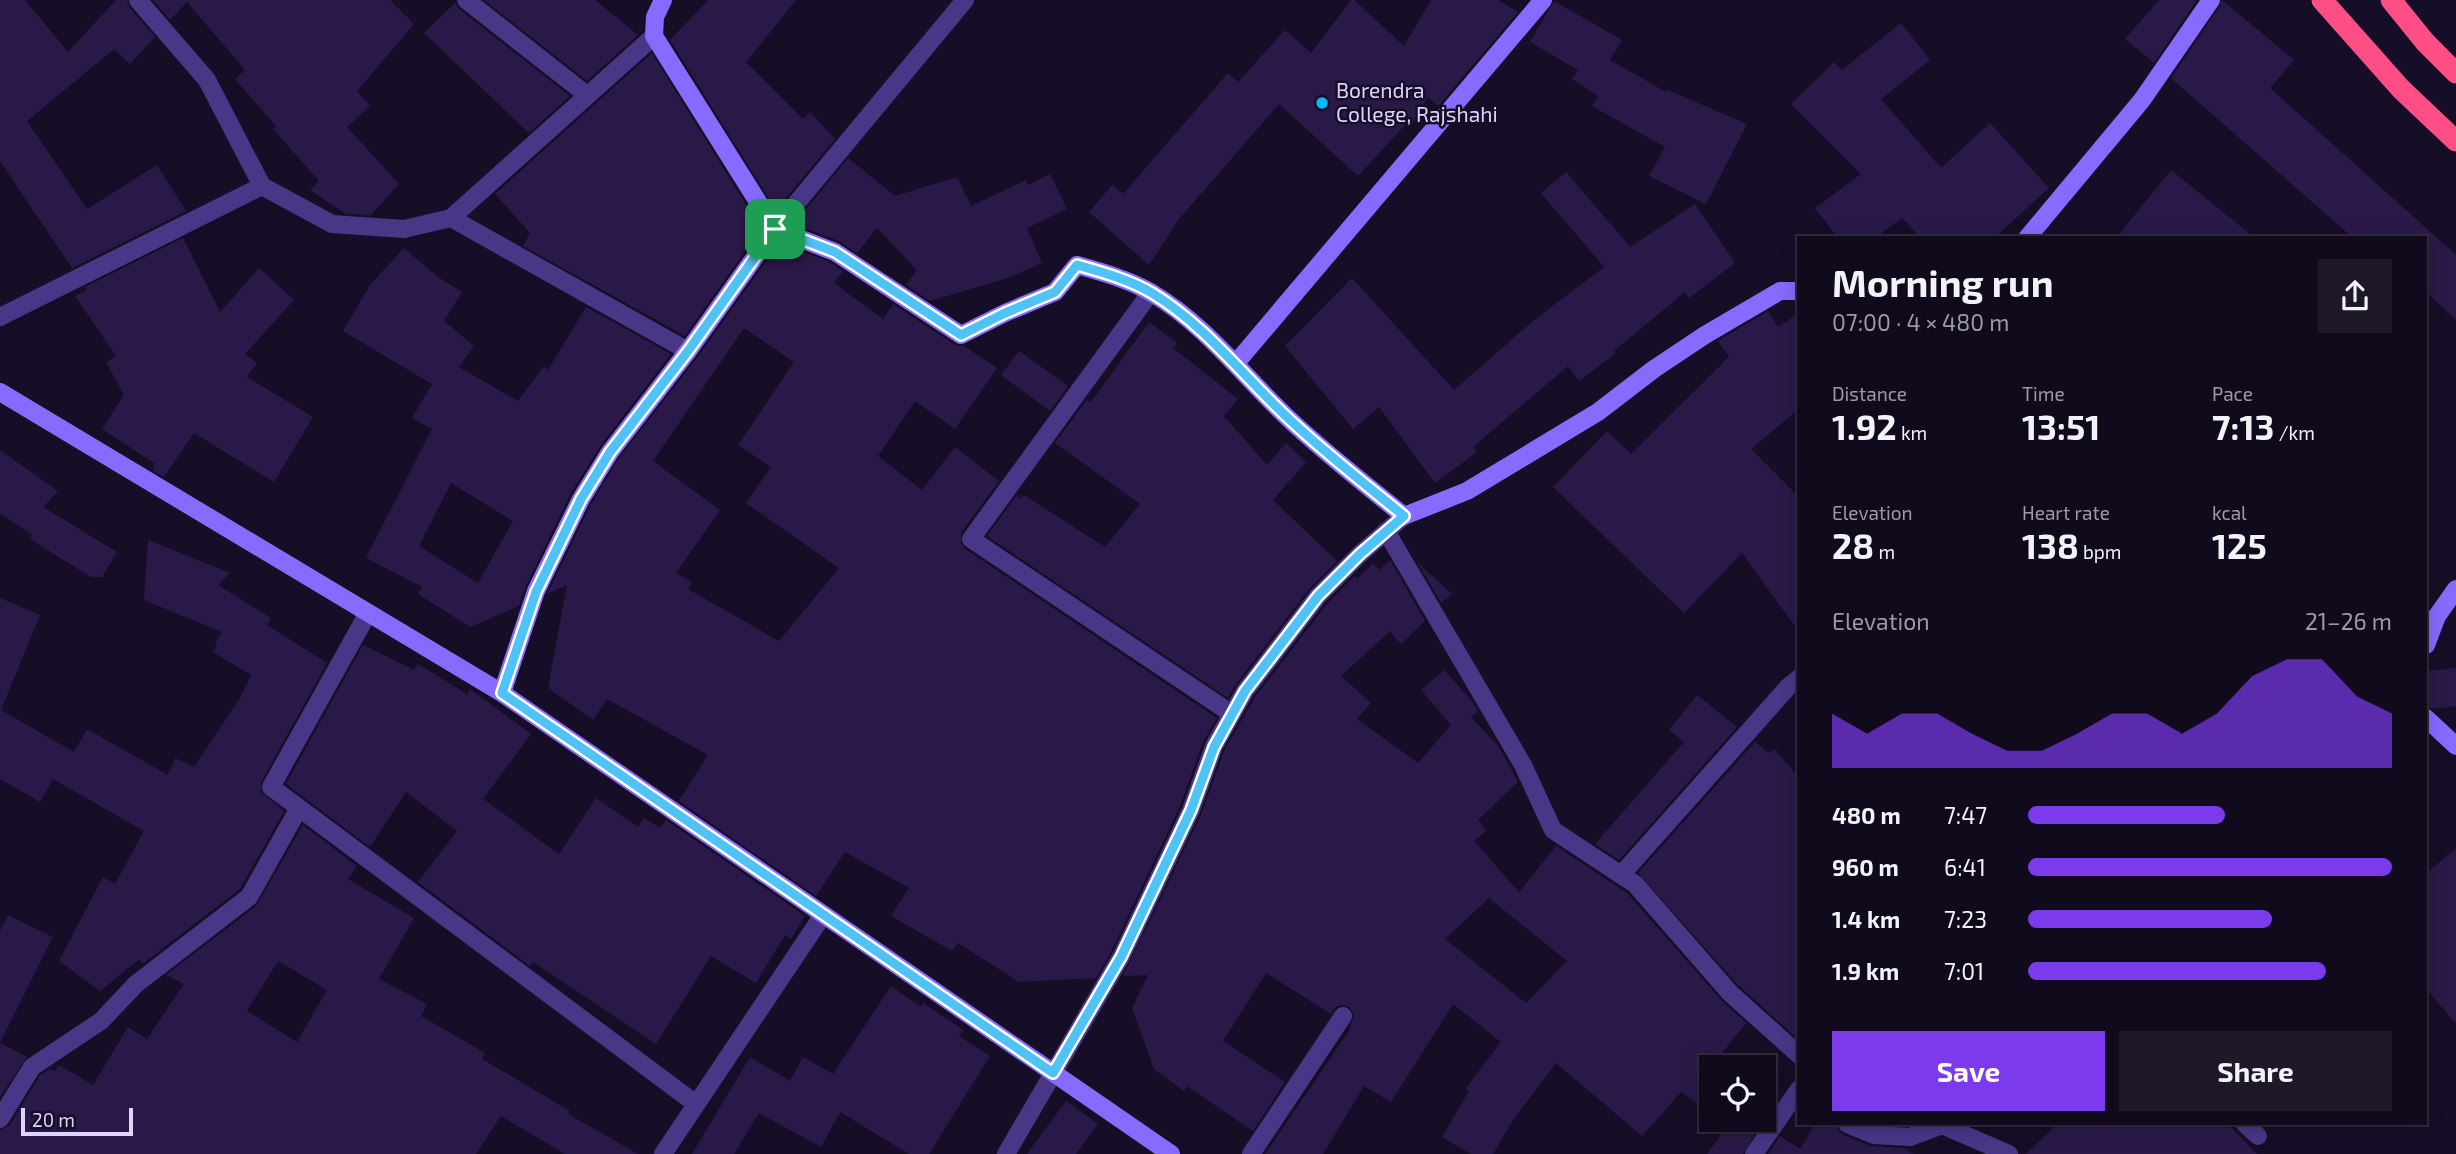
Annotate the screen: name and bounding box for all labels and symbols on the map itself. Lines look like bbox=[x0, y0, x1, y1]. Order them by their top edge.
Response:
place label: Borendra College, Rajshahi bbox=[1336, 77, 1498, 127]
marker: Borendra College, Rajshahi bbox=[1314, 95, 1330, 111]
pin bbox=[745, 199, 805, 259]
scale bar bbox=[21, 1105, 133, 1137]

